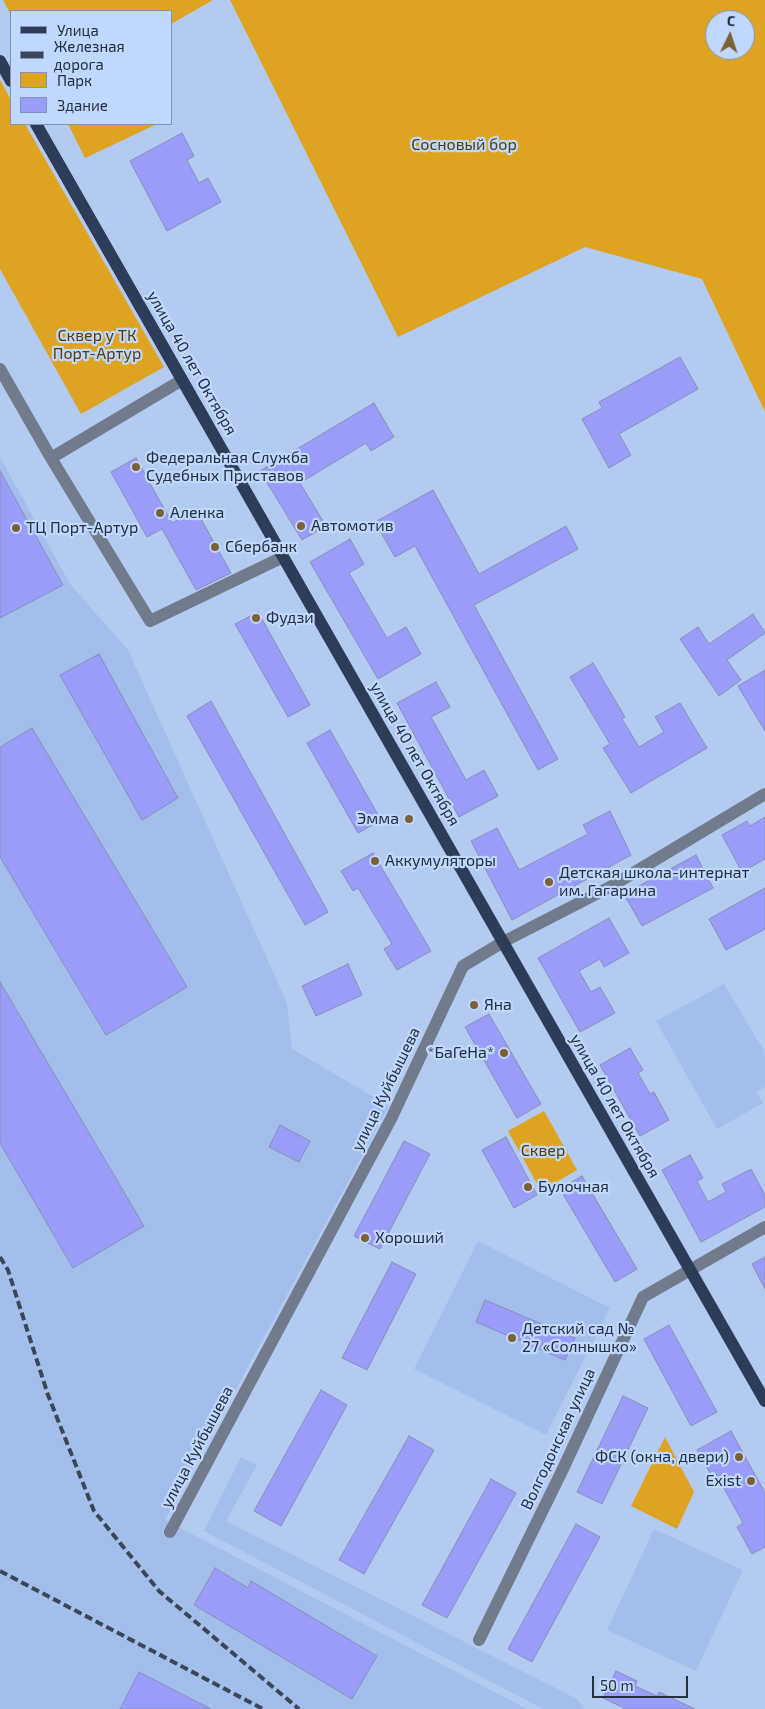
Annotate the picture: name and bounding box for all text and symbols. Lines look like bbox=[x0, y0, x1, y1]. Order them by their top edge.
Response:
legend bbox=[10, 10, 172, 125]
north arrow bbox=[705, 10, 755, 60]
text: С bbox=[726, 12, 736, 29]
text: Улица bbox=[57, 21, 99, 39]
text: Железная дорога bbox=[54, 37, 125, 73]
text: Парк bbox=[57, 71, 92, 89]
text: Здание bbox=[57, 96, 108, 114]
park label: Сосновый бор bbox=[411, 135, 517, 155]
street label: улица 40 лет Октября bbox=[143, 288, 241, 438]
park label: Сквер у ТК Порт-Артур bbox=[53, 326, 141, 364]
place label: Федеральная Служба Судебных Приставов bbox=[146, 448, 309, 486]
marker: Федеральная Служба Судебных Приставов bbox=[130, 461, 142, 473]
place label: Аленка bbox=[170, 503, 224, 523]
marker: Аленка bbox=[154, 507, 166, 519]
place label: Автомотив bbox=[311, 516, 394, 536]
place label: ТЦ Порт-Артур bbox=[26, 518, 138, 538]
marker: Автомотив bbox=[295, 520, 307, 532]
marker: ТЦ Порт-Артур bbox=[10, 522, 22, 534]
place label: Сбербанк bbox=[225, 537, 297, 557]
marker: Сбербанк bbox=[209, 541, 221, 553]
place label: Фудзи bbox=[266, 608, 314, 628]
marker: Фудзи bbox=[250, 612, 262, 624]
street label: улица 40 лет Октября bbox=[366, 679, 464, 829]
place label: Эмма bbox=[357, 809, 399, 829]
marker: Эмма bbox=[403, 813, 415, 825]
place label: Аккумуляторы bbox=[385, 851, 496, 871]
marker: Аккумуляторы bbox=[369, 855, 381, 867]
place label: Детская школа-интернат им. Гагарина bbox=[559, 863, 749, 901]
marker: Детская школа-интернат им. Гагарина bbox=[543, 876, 555, 888]
place label: Яна bbox=[484, 995, 512, 1015]
marker: Яна bbox=[468, 999, 480, 1011]
street label: улица Куйбышева bbox=[348, 1024, 424, 1154]
street label: улица 40 лет Октября bbox=[566, 1031, 664, 1181]
place label: *БаГеНа* bbox=[427, 1043, 494, 1063]
marker: *БаГеНа* bbox=[498, 1047, 510, 1059]
park label: Сквер bbox=[521, 1141, 565, 1161]
place label: Булочная bbox=[538, 1177, 609, 1197]
marker: Булочная bbox=[522, 1181, 534, 1193]
place label: Хороший bbox=[375, 1228, 444, 1248]
marker: Хороший bbox=[359, 1232, 371, 1244]
place label: Детский сад № 27 «Солнышко» bbox=[522, 1319, 637, 1357]
marker: Детский сад № 27 «Солнышко» bbox=[506, 1332, 518, 1344]
street label: Волгодонская улица bbox=[517, 1365, 599, 1513]
street label: улица Куйбышева bbox=[157, 1383, 237, 1511]
place label: ФСК (окна, двери) bbox=[595, 1447, 729, 1467]
marker: ФСК (окна, двери) bbox=[733, 1451, 745, 1463]
place label: Exist bbox=[705, 1471, 741, 1491]
marker: Exist bbox=[745, 1475, 757, 1487]
scale bar bbox=[595, 1666, 691, 1698]
text: 50 m bbox=[600, 1676, 634, 1694]

